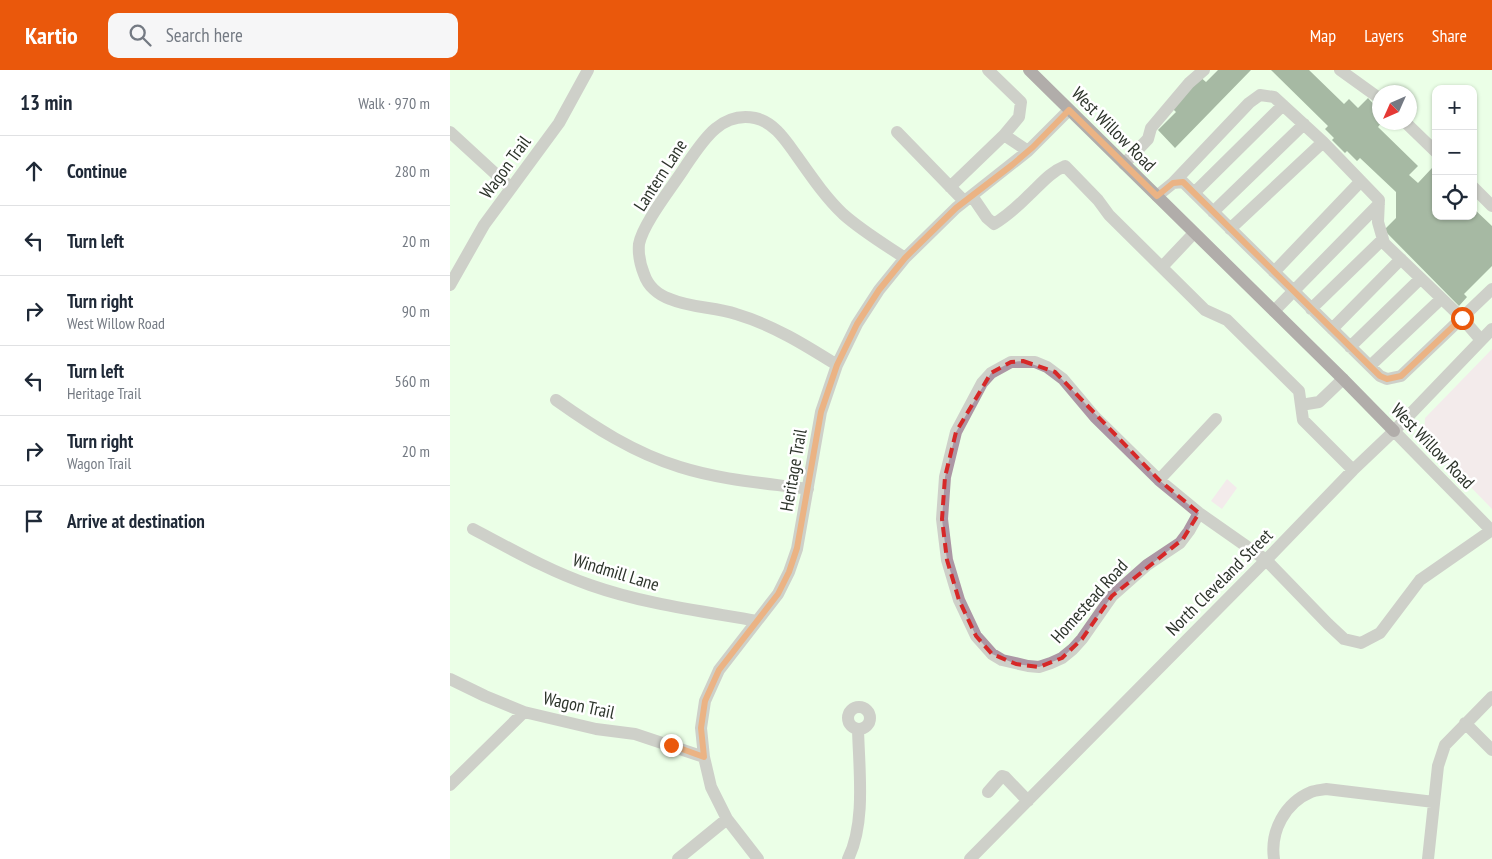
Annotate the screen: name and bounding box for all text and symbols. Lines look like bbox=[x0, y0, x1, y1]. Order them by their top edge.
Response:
search box bbox=[108, 13, 458, 58]
text: Kartio bbox=[25, 20, 78, 51]
icon: search bbox=[126, 21, 154, 49]
text: Search here bbox=[166, 23, 243, 47]
text: Map bbox=[1310, 24, 1336, 47]
text: Layers bbox=[1364, 24, 1404, 47]
text: Share bbox=[1432, 24, 1467, 47]
street label: West Willow Road bbox=[1067, 82, 1161, 176]
north arrow bbox=[1372, 85, 1417, 130]
map controls bbox=[1432, 85, 1477, 220]
button: + bbox=[1432, 85, 1477, 130]
text: 13 min bbox=[20, 89, 72, 116]
text: Walk · 970 m bbox=[358, 93, 430, 113]
street label: Wagon Trail bbox=[474, 130, 536, 203]
button: − bbox=[1432, 130, 1477, 175]
street label: Lantern Lane bbox=[628, 135, 692, 215]
icon: ahead bbox=[20, 157, 48, 185]
text: Continue bbox=[67, 159, 127, 183]
text: 280 m bbox=[395, 161, 430, 181]
button: locate bbox=[1432, 175, 1477, 220]
icon: left bbox=[20, 227, 48, 255]
text: Turn left bbox=[67, 229, 124, 253]
text: 20 m bbox=[402, 231, 430, 251]
text: Turn right bbox=[67, 289, 133, 313]
icon: right bbox=[20, 297, 48, 325]
text: 90 m bbox=[402, 301, 430, 321]
route start bbox=[1451, 307, 1474, 330]
text: West Willow Road bbox=[67, 313, 165, 333]
text: Turn left bbox=[67, 359, 124, 383]
icon: left bbox=[20, 367, 48, 395]
text: 560 m bbox=[395, 371, 430, 391]
text: Heritage Trail bbox=[67, 383, 141, 403]
street label: West Willow Road bbox=[1386, 398, 1480, 494]
street label: Heritage Trail bbox=[774, 426, 812, 513]
text: Turn right bbox=[67, 429, 133, 453]
icon: right bbox=[20, 437, 48, 465]
text: 20 m bbox=[402, 441, 430, 461]
text: Wagon Trail bbox=[67, 453, 131, 473]
icon: arrive bbox=[20, 507, 48, 535]
text: Arrive at destination bbox=[67, 509, 205, 533]
street label: North Cleveland Street bbox=[1161, 524, 1277, 640]
street label: Windmill Lane bbox=[570, 548, 662, 596]
street label: Homestead Road bbox=[1046, 555, 1132, 647]
street label: Wagon Trail bbox=[541, 686, 618, 724]
route end bbox=[660, 734, 683, 757]

